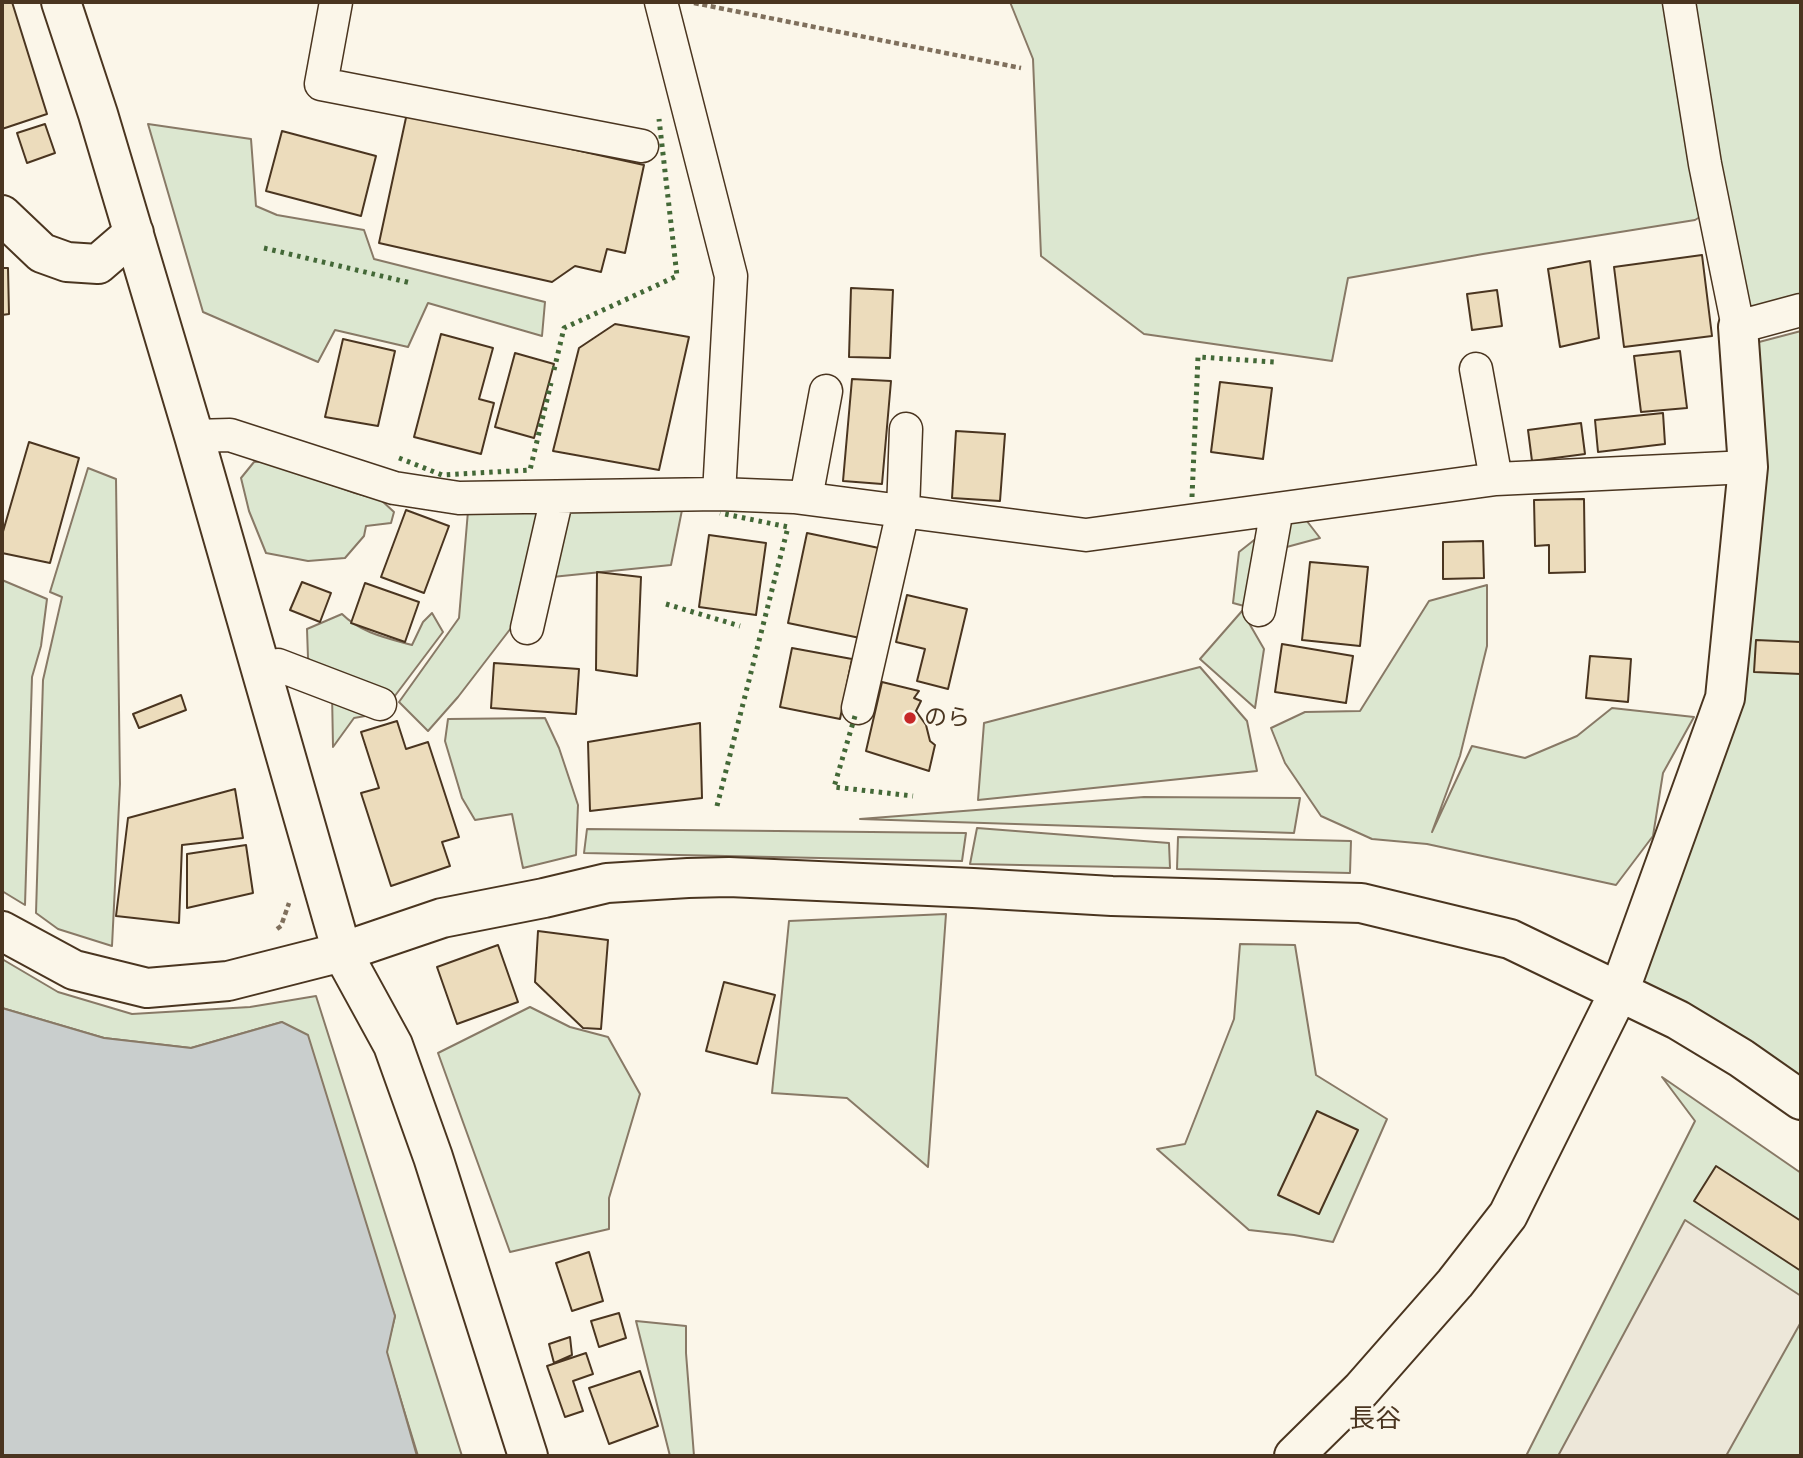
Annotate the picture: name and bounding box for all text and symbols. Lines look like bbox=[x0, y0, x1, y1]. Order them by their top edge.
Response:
place label: のら bbox=[924, 704, 970, 732]
marker: のら bbox=[902, 710, 918, 726]
district label: 長谷 bbox=[1349, 1403, 1401, 1435]

